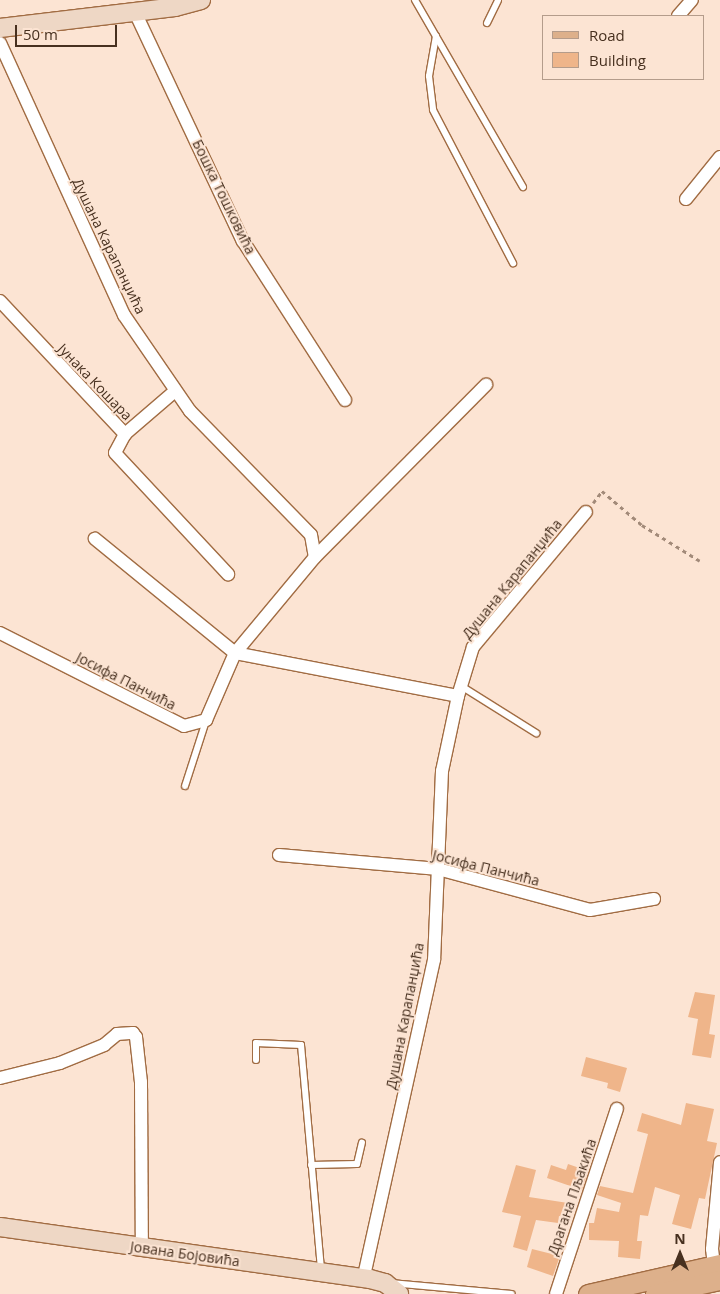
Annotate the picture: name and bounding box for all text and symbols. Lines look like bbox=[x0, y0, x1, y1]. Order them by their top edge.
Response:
scale bar bbox=[18, 15, 120, 47]
legend bbox=[542, 15, 705, 80]
text: 50 m bbox=[23, 24, 58, 44]
text: Road bbox=[589, 25, 625, 45]
text: Building bbox=[589, 50, 646, 70]
street label: Бошка Тошковића bbox=[189, 137, 259, 257]
street label: Душана Карапанџића bbox=[69, 175, 149, 317]
street label: Јунака Кошара bbox=[54, 340, 136, 424]
street label: Душана Карапанџића bbox=[459, 516, 565, 642]
street label: Јосифа Панчића bbox=[73, 649, 179, 713]
street label: Јосифа Панчића bbox=[431, 847, 541, 889]
street label: Душана Карапанџића bbox=[383, 941, 427, 1091]
street label: Драгана Пљакића bbox=[544, 1136, 600, 1258]
north arrow bbox=[655, 1229, 705, 1279]
text: N bbox=[674, 1229, 686, 1248]
street label: Јована Бојовића bbox=[129, 1238, 241, 1270]

